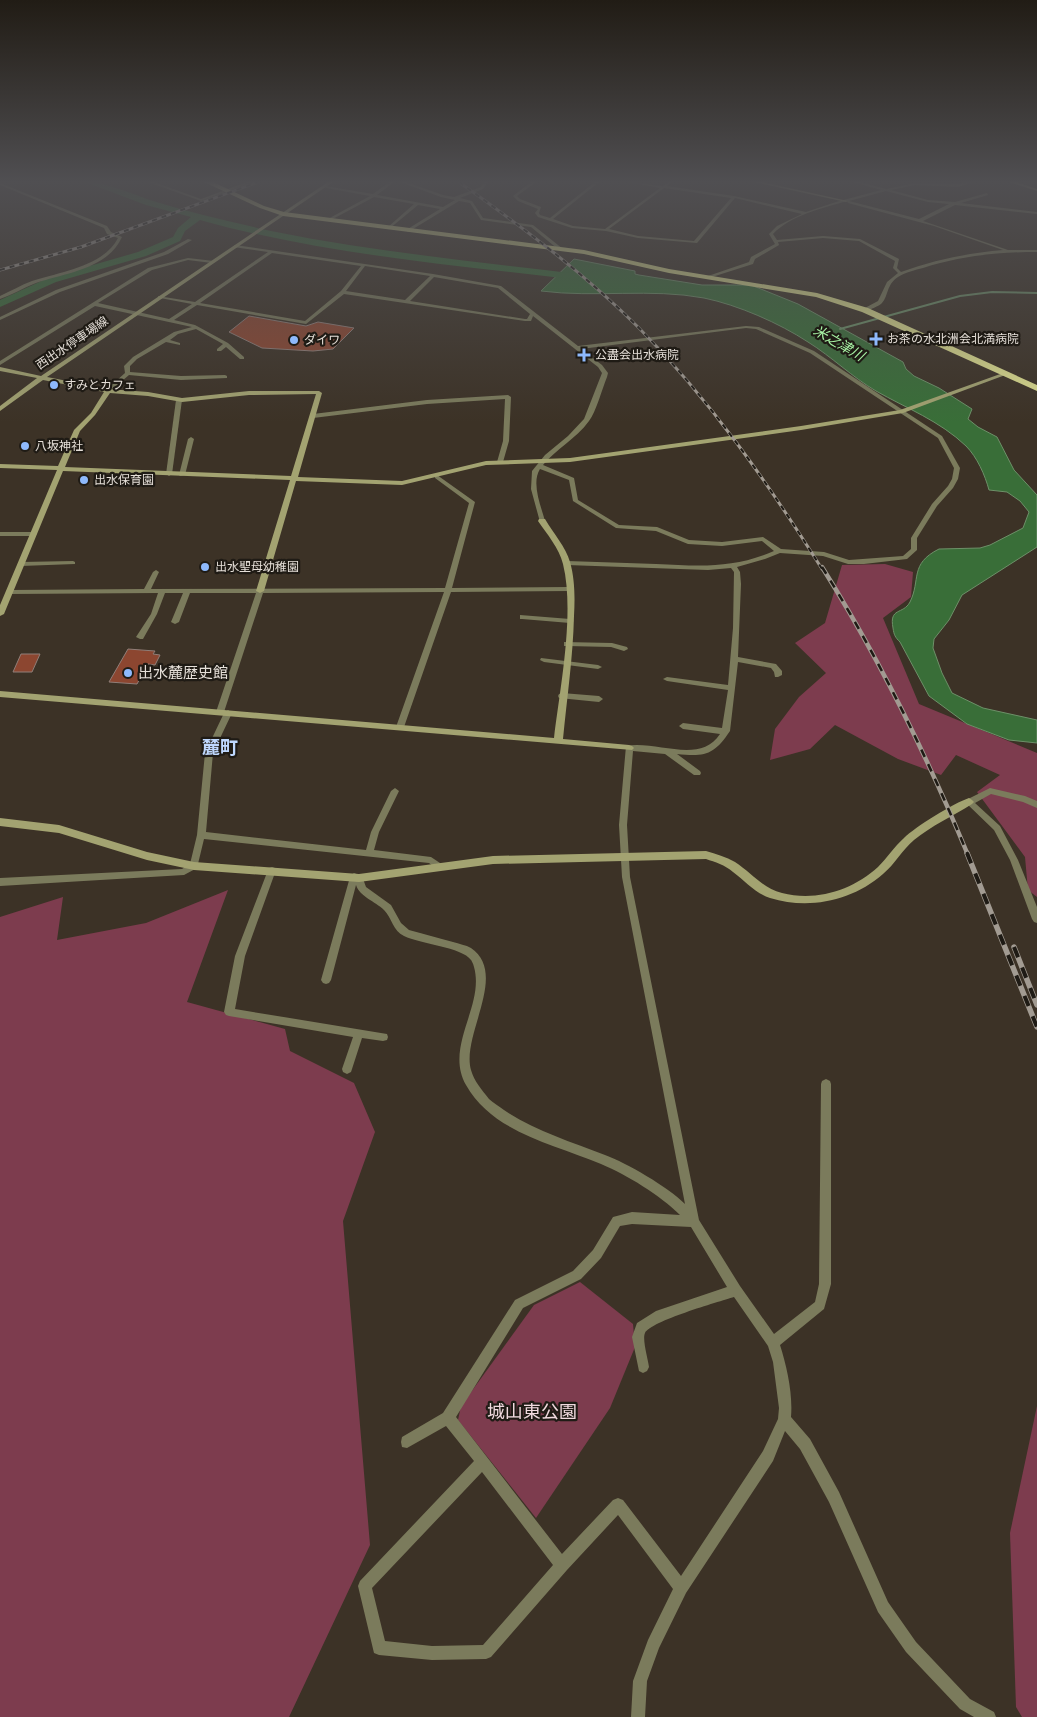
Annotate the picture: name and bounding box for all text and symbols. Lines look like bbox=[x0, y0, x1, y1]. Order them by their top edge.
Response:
street label: 西出水停車場線 bbox=[33, 314, 112, 374]
water label: 米之津川 bbox=[810, 323, 868, 367]
marker: お茶の水北洲会北満病院 bbox=[869, 332, 883, 346]
place label: お茶の水北洲会北満病院 bbox=[887, 332, 1019, 348]
place label: ダイワ bbox=[304, 333, 340, 349]
marker: ダイワ bbox=[288, 334, 300, 346]
marker: 公盡会出水病院 bbox=[577, 348, 591, 362]
place label: 公盡会出水病院 bbox=[595, 348, 679, 364]
place label: すみとカフェ bbox=[64, 378, 136, 394]
marker: すみとカフェ bbox=[48, 379, 60, 391]
place label: 八坂神社 bbox=[35, 439, 83, 455]
marker: 八坂神社 bbox=[19, 440, 31, 452]
place label: 出水保育園 bbox=[94, 473, 154, 489]
marker: 出水保育園 bbox=[78, 474, 90, 486]
place label: 出水聖母幼稚園 bbox=[215, 560, 299, 576]
marker: 出水聖母幼稚園 bbox=[199, 561, 211, 573]
place label: 出水麓歴史館 bbox=[138, 665, 228, 684]
marker: 出水麓歴史館 bbox=[122, 667, 134, 679]
district label: 麓町 bbox=[202, 738, 238, 761]
park label: 城山東公園 bbox=[487, 1402, 577, 1425]

